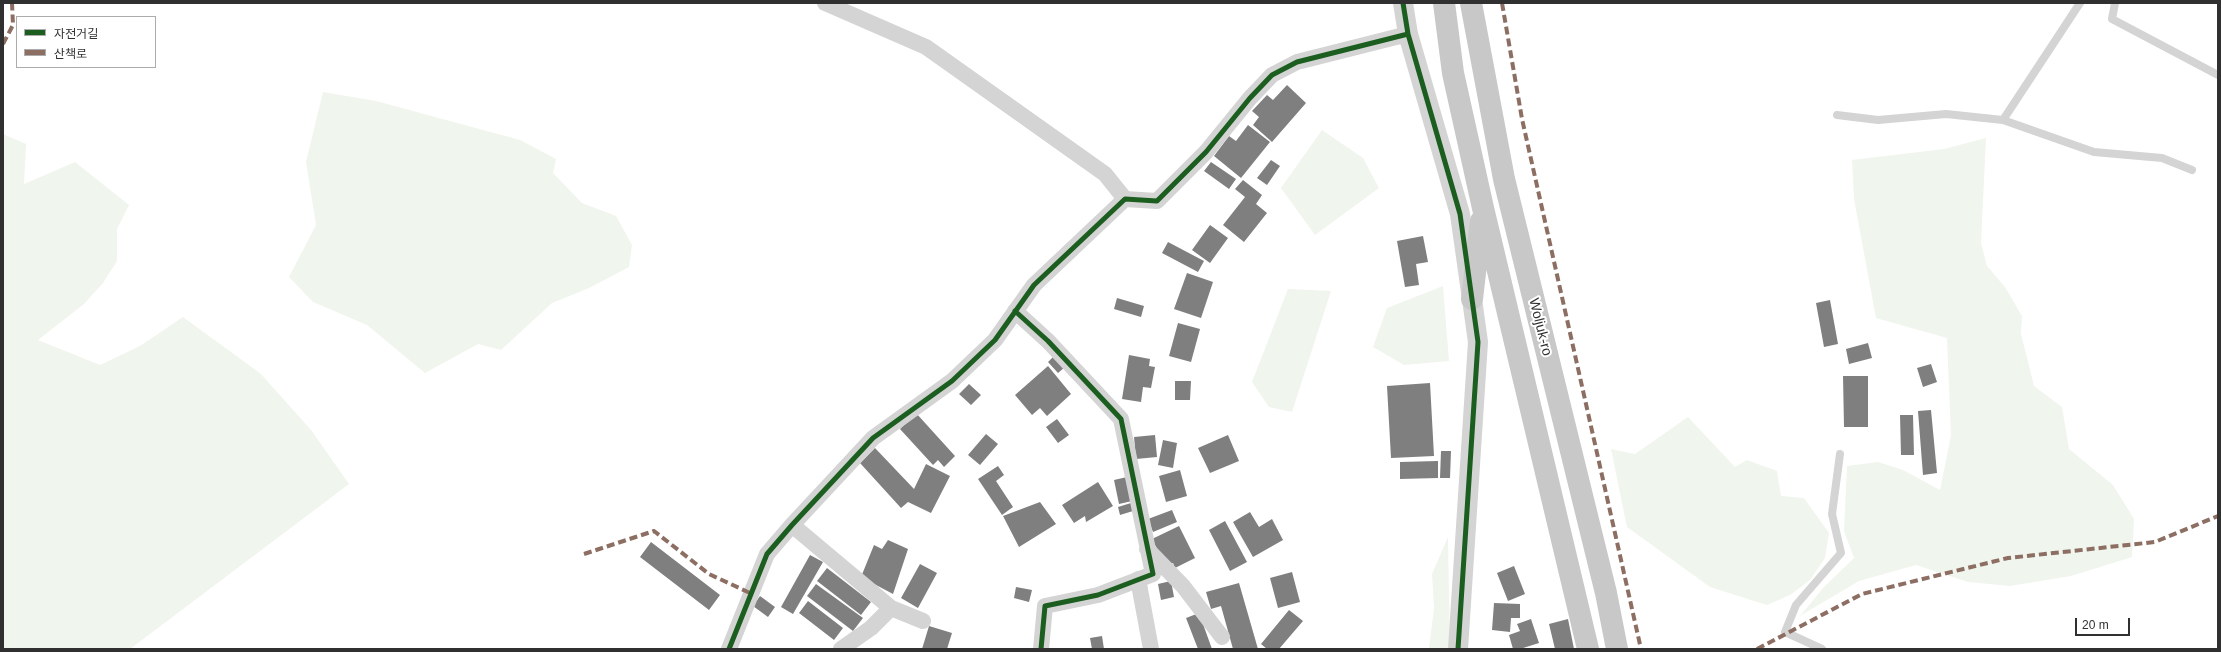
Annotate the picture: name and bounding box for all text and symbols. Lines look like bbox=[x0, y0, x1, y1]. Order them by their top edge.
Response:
legend bbox=[16, 16, 156, 68]
text: 자전거길 bbox=[54, 27, 98, 41]
text: 산책로 bbox=[54, 47, 87, 61]
street label: Woljuk-ro bbox=[1525, 296, 1555, 358]
scale bar bbox=[2077, 610, 2132, 636]
text: 20 m bbox=[2082, 618, 2109, 632]

